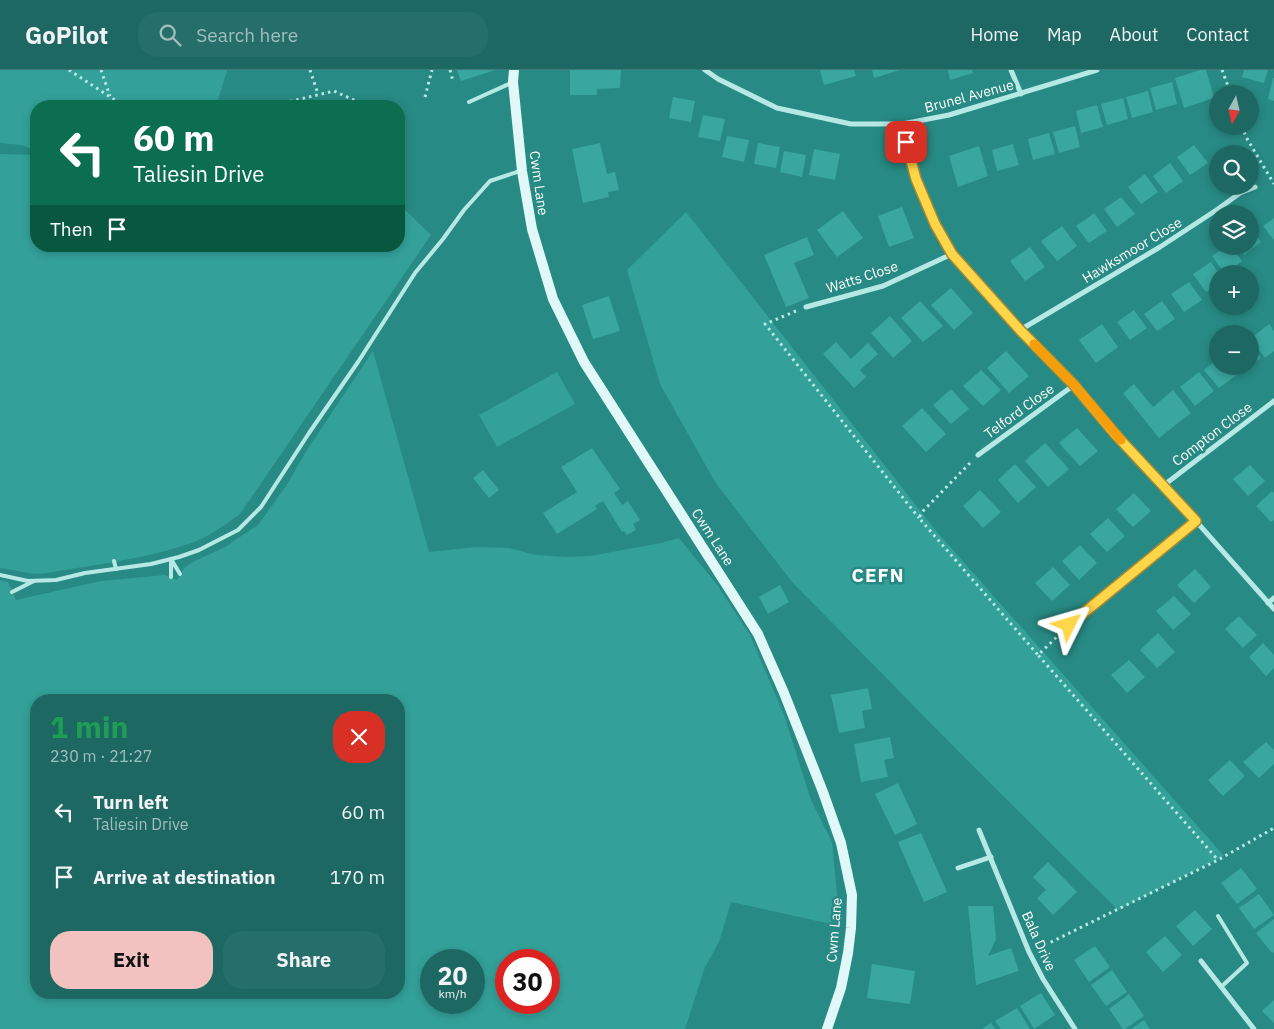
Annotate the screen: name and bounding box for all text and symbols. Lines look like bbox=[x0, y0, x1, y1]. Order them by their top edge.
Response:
search box bbox=[138, 12, 488, 57]
text: GoPilot bbox=[25, 19, 108, 51]
icon: search bbox=[156, 21, 184, 49]
text: Search here bbox=[196, 23, 298, 47]
text: Home bbox=[971, 23, 1019, 46]
text: Map bbox=[1047, 23, 1082, 46]
text: About bbox=[1110, 23, 1158, 46]
text: Contact bbox=[1186, 23, 1249, 46]
street label: Brunel Avenue bbox=[922, 75, 1016, 117]
north arrow bbox=[1209, 85, 1259, 135]
map controls bbox=[1209, 85, 1259, 375]
text: 60 m bbox=[133, 115, 215, 161]
icon: left bbox=[50, 120, 115, 185]
pin bbox=[885, 121, 927, 163]
icon: arrive bbox=[892, 128, 920, 156]
button: search bbox=[1209, 145, 1259, 195]
street label: Cwm Lane bbox=[526, 150, 552, 217]
text: Taliesin Drive bbox=[133, 159, 264, 188]
button: layers bbox=[1209, 205, 1259, 255]
street label: Hawksmoor Close bbox=[1079, 213, 1185, 287]
icon: arrive bbox=[103, 215, 131, 243]
text: Then bbox=[50, 217, 93, 241]
street label: Watts Close bbox=[824, 257, 900, 297]
button: + bbox=[1209, 265, 1259, 315]
button: − bbox=[1209, 325, 1259, 375]
street label: Telford Close bbox=[980, 379, 1058, 442]
street label: Compton Close bbox=[1168, 398, 1256, 470]
street label: Cwm Lane bbox=[688, 505, 738, 569]
district label: CEFN bbox=[852, 563, 904, 587]
position arrow bbox=[1042, 598, 1094, 650]
text: 1 min bbox=[50, 707, 128, 746]
button: close bbox=[333, 711, 385, 763]
text: 230 m · 21:27 bbox=[50, 746, 152, 766]
text: Turn left bbox=[93, 790, 169, 814]
icon: left bbox=[50, 798, 78, 826]
text: 60 m bbox=[341, 800, 385, 824]
text: Taliesin Drive bbox=[93, 814, 189, 834]
icon: arrive bbox=[50, 863, 78, 891]
text: Arrive at destination bbox=[93, 865, 276, 889]
text: 170 m bbox=[330, 865, 385, 889]
street label: Cwm Lane bbox=[822, 896, 846, 963]
street label: Bala Drive bbox=[1018, 908, 1060, 974]
button: Exit bbox=[50, 931, 213, 989]
button: Share bbox=[223, 931, 385, 989]
speed limit sign: 30 bbox=[495, 949, 560, 1014]
text: 20 bbox=[437, 959, 468, 992]
text: km/h bbox=[438, 986, 467, 1001]

